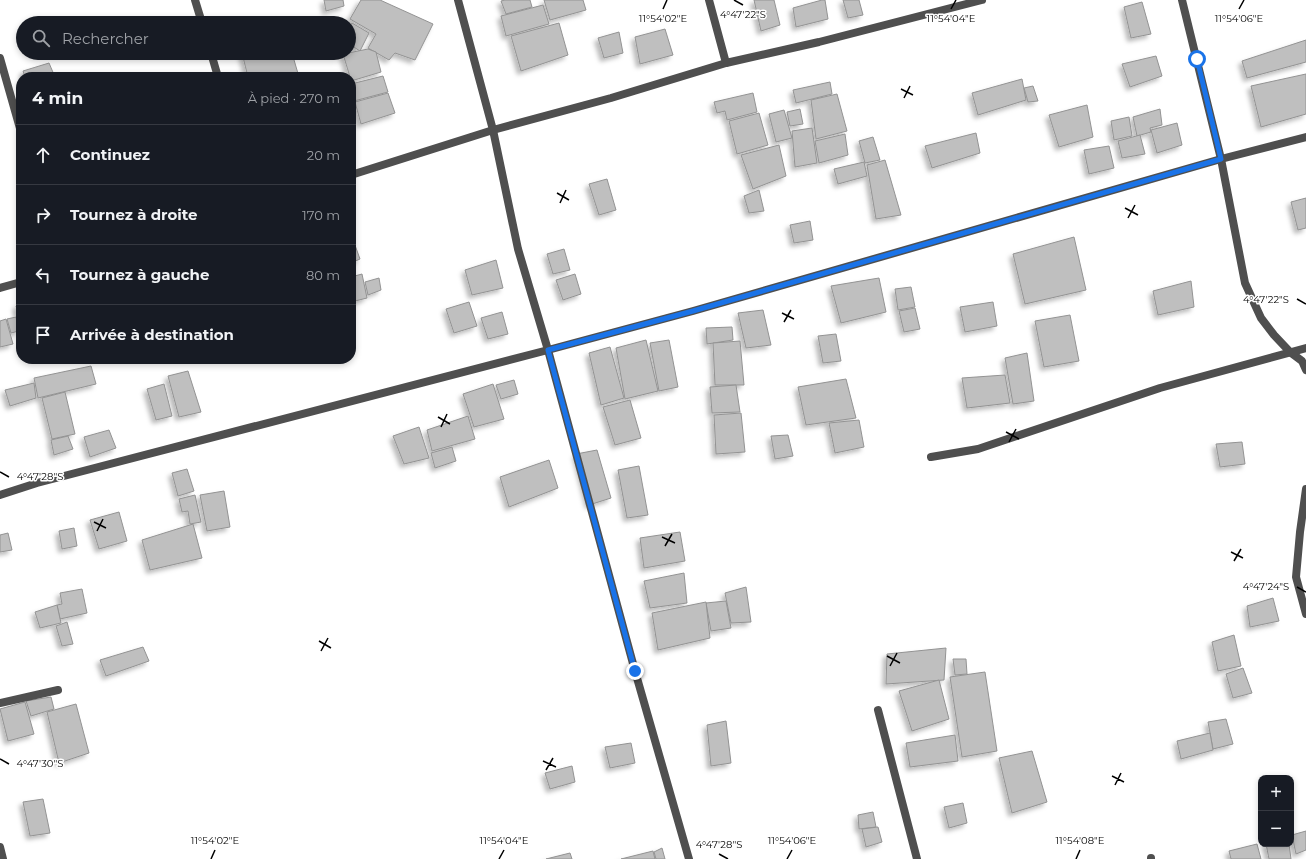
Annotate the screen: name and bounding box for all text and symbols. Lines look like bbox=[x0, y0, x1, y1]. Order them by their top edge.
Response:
text: 4°47'22"S bbox=[720, 8, 766, 21]
text: 11°54'02"E bbox=[639, 12, 687, 25]
text: 11°54'04"E bbox=[927, 12, 976, 25]
text: 11°54'06"E bbox=[1215, 12, 1264, 25]
search box bbox=[16, 16, 356, 60]
icon: search bbox=[30, 27, 52, 49]
text: Rechercher bbox=[62, 29, 149, 48]
route start bbox=[1188, 50, 1206, 68]
text: 4 min bbox=[32, 88, 83, 108]
text: À pied · 270 m bbox=[248, 90, 340, 106]
icon: ahead bbox=[32, 144, 54, 166]
text: Continuez bbox=[70, 145, 150, 164]
text: 20 m bbox=[307, 147, 340, 163]
icon: right bbox=[32, 204, 54, 226]
text: Tournez à droite bbox=[70, 205, 198, 224]
text: 170 m bbox=[302, 207, 340, 223]
icon: left bbox=[32, 264, 54, 286]
text: Tournez à gauche bbox=[70, 265, 209, 284]
text: 80 m bbox=[306, 267, 340, 283]
text: 4°47'22"S bbox=[1243, 293, 1289, 306]
icon: arrive bbox=[32, 324, 54, 346]
text: Arrivée à destination bbox=[70, 325, 234, 344]
text: 4°47'28"S bbox=[17, 470, 63, 483]
text: 4°47'24"S bbox=[1243, 580, 1289, 593]
route end bbox=[626, 662, 644, 680]
text: 4°47'30"S bbox=[17, 757, 63, 770]
map controls bbox=[1258, 775, 1294, 847]
button: + bbox=[1258, 775, 1294, 811]
button: − bbox=[1258, 811, 1294, 847]
text: 11°54'02"E bbox=[191, 834, 239, 847]
text: 11°54'04"E bbox=[480, 834, 529, 847]
text: 11°54'06"E bbox=[768, 834, 817, 847]
text: 11°54'08"E bbox=[1056, 834, 1105, 847]
text: 4°47'28"S bbox=[696, 838, 742, 851]

